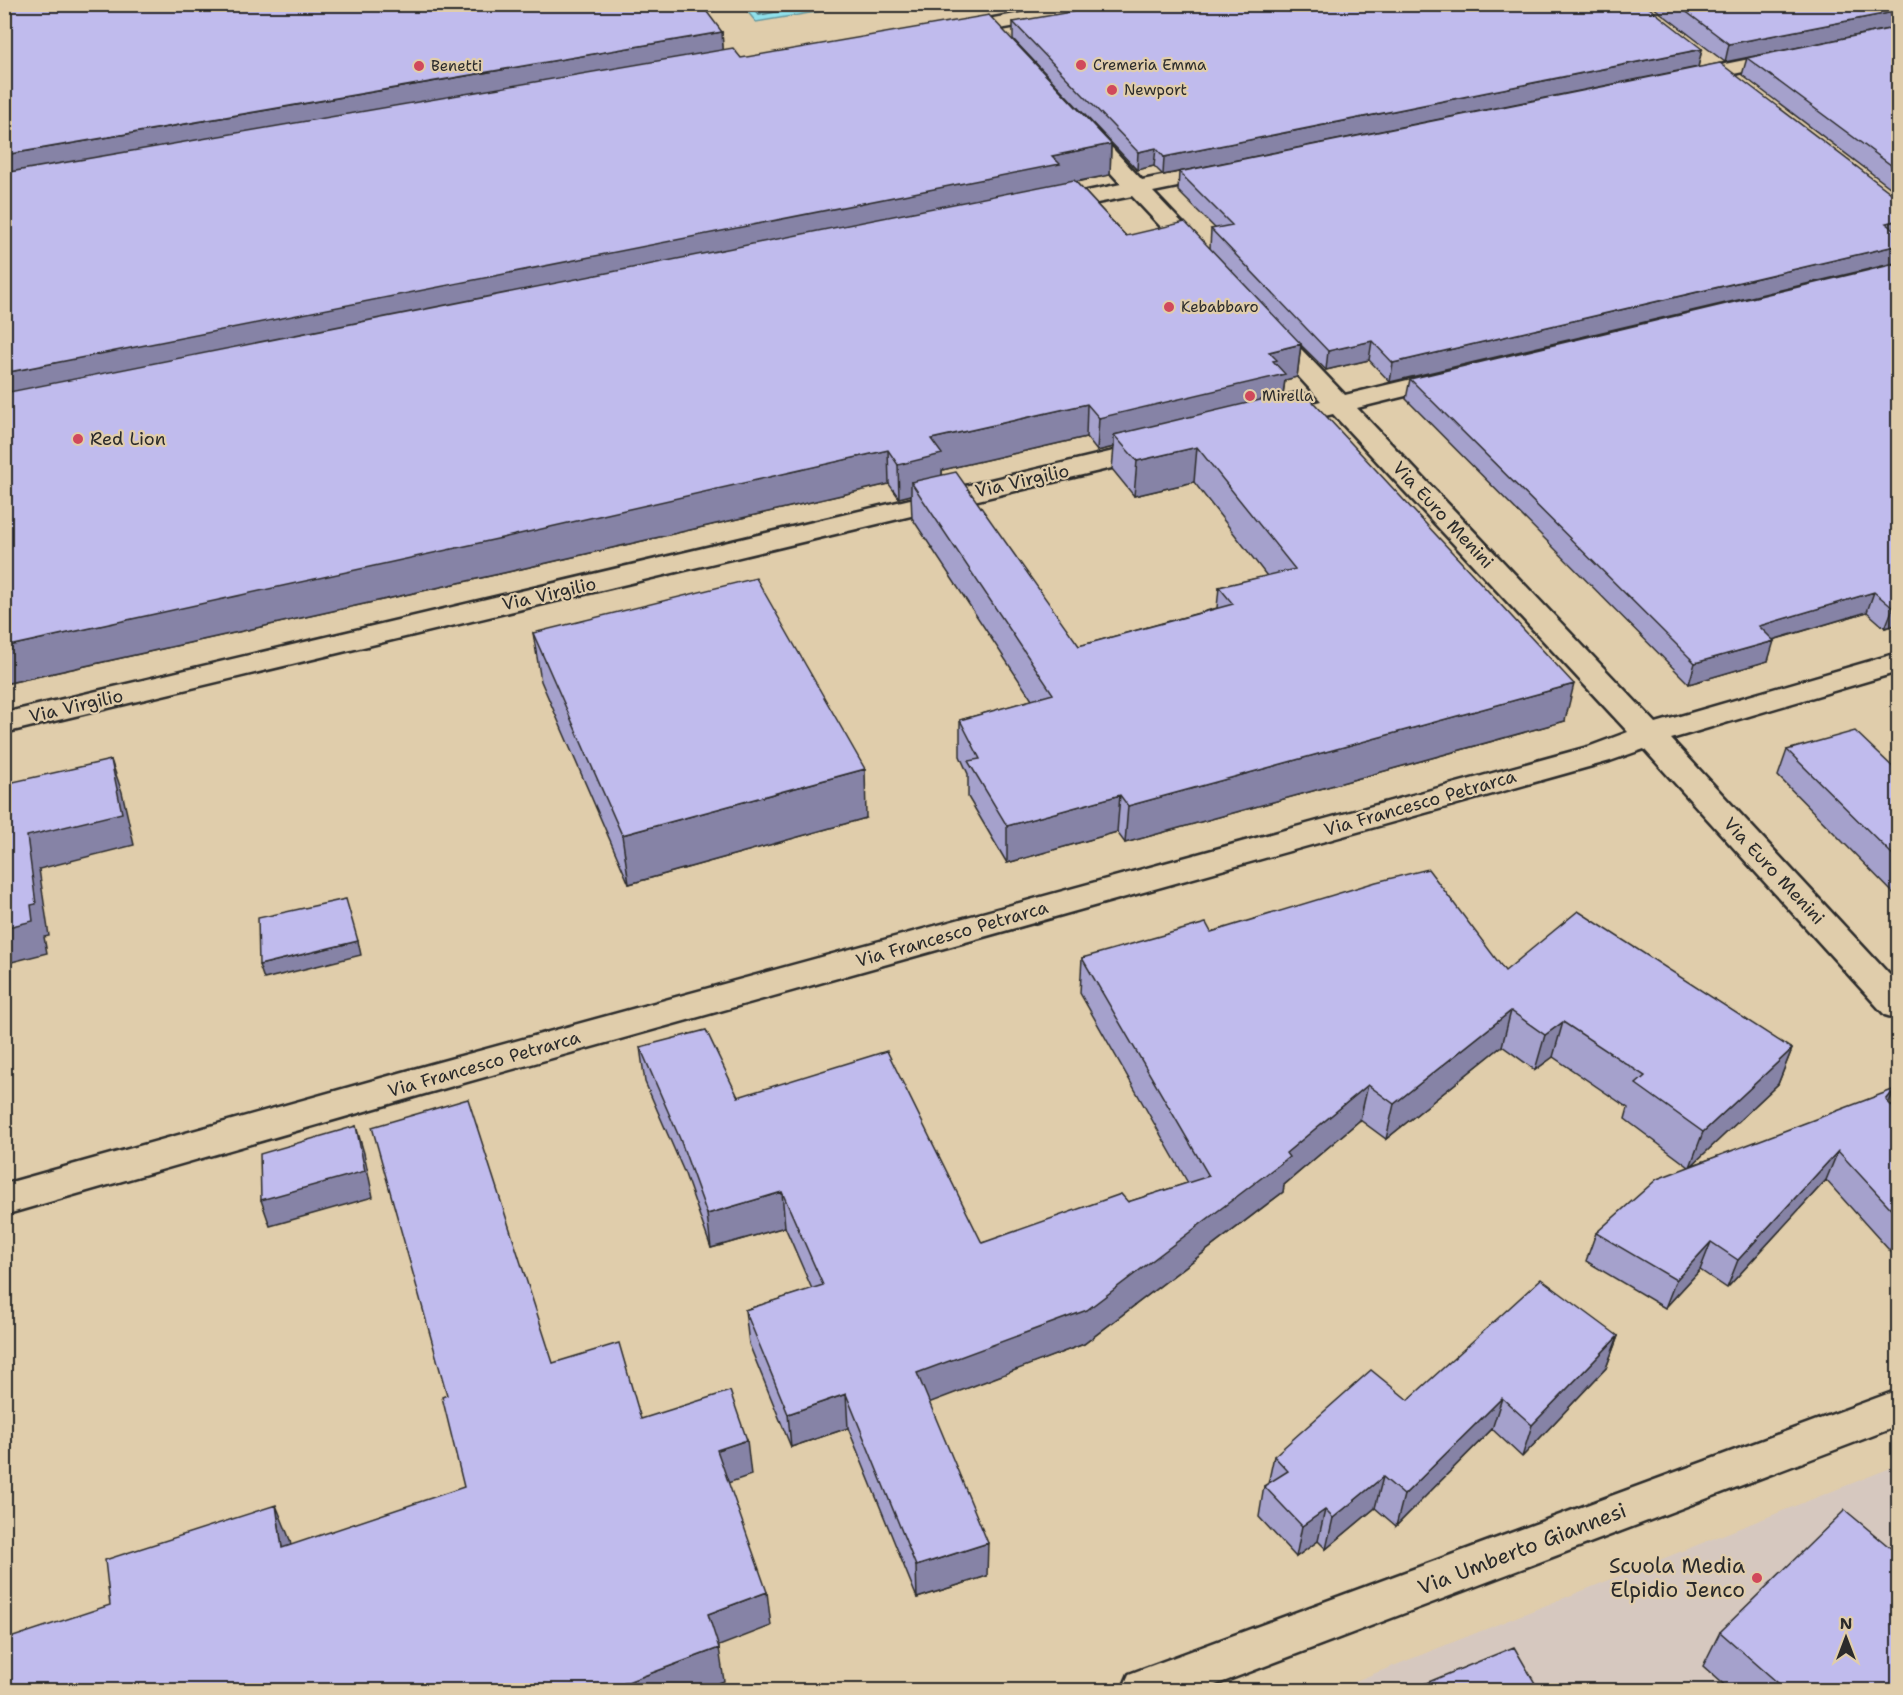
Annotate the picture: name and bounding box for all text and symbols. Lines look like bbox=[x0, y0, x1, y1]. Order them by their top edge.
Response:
place label: Cremeria Emma bbox=[1093, 55, 1207, 75]
place label: Benetti bbox=[431, 56, 482, 76]
marker: Cremeria Emma bbox=[1074, 58, 1088, 72]
marker: Benetti bbox=[412, 59, 426, 73]
place label: Newport bbox=[1124, 80, 1187, 100]
marker: Newport bbox=[1105, 83, 1119, 97]
place label: Kebabbaro bbox=[1181, 297, 1259, 317]
marker: Kebabbaro bbox=[1162, 300, 1176, 314]
place label: Mirella bbox=[1262, 386, 1314, 406]
marker: Mirella bbox=[1243, 389, 1257, 403]
place label: Red Lion bbox=[90, 427, 166, 451]
marker: Red Lion bbox=[71, 432, 85, 446]
street label: Via Euro Menini bbox=[1387, 456, 1499, 574]
street label: Via Virgilio bbox=[973, 459, 1071, 503]
street label: Via Virgilio bbox=[500, 572, 598, 616]
street label: Via Virgilio bbox=[27, 684, 125, 728]
street label: Via Francesco Petrarca bbox=[1321, 764, 1519, 842]
street label: Via Euro Menini bbox=[1718, 812, 1830, 930]
street label: Via Francesco Petrarca bbox=[853, 895, 1051, 973]
street label: Via Francesco Petrarca bbox=[385, 1025, 583, 1103]
street label: Via Umberto Giannesi bbox=[1414, 1496, 1630, 1602]
place label: Scuola Media Elpidio Jenco bbox=[1609, 1552, 1745, 1604]
marker: Scuola Media Elpidio Jenco bbox=[1750, 1571, 1764, 1585]
north arrow bbox=[1816, 1608, 1876, 1668]
text: N bbox=[1840, 1613, 1852, 1634]

